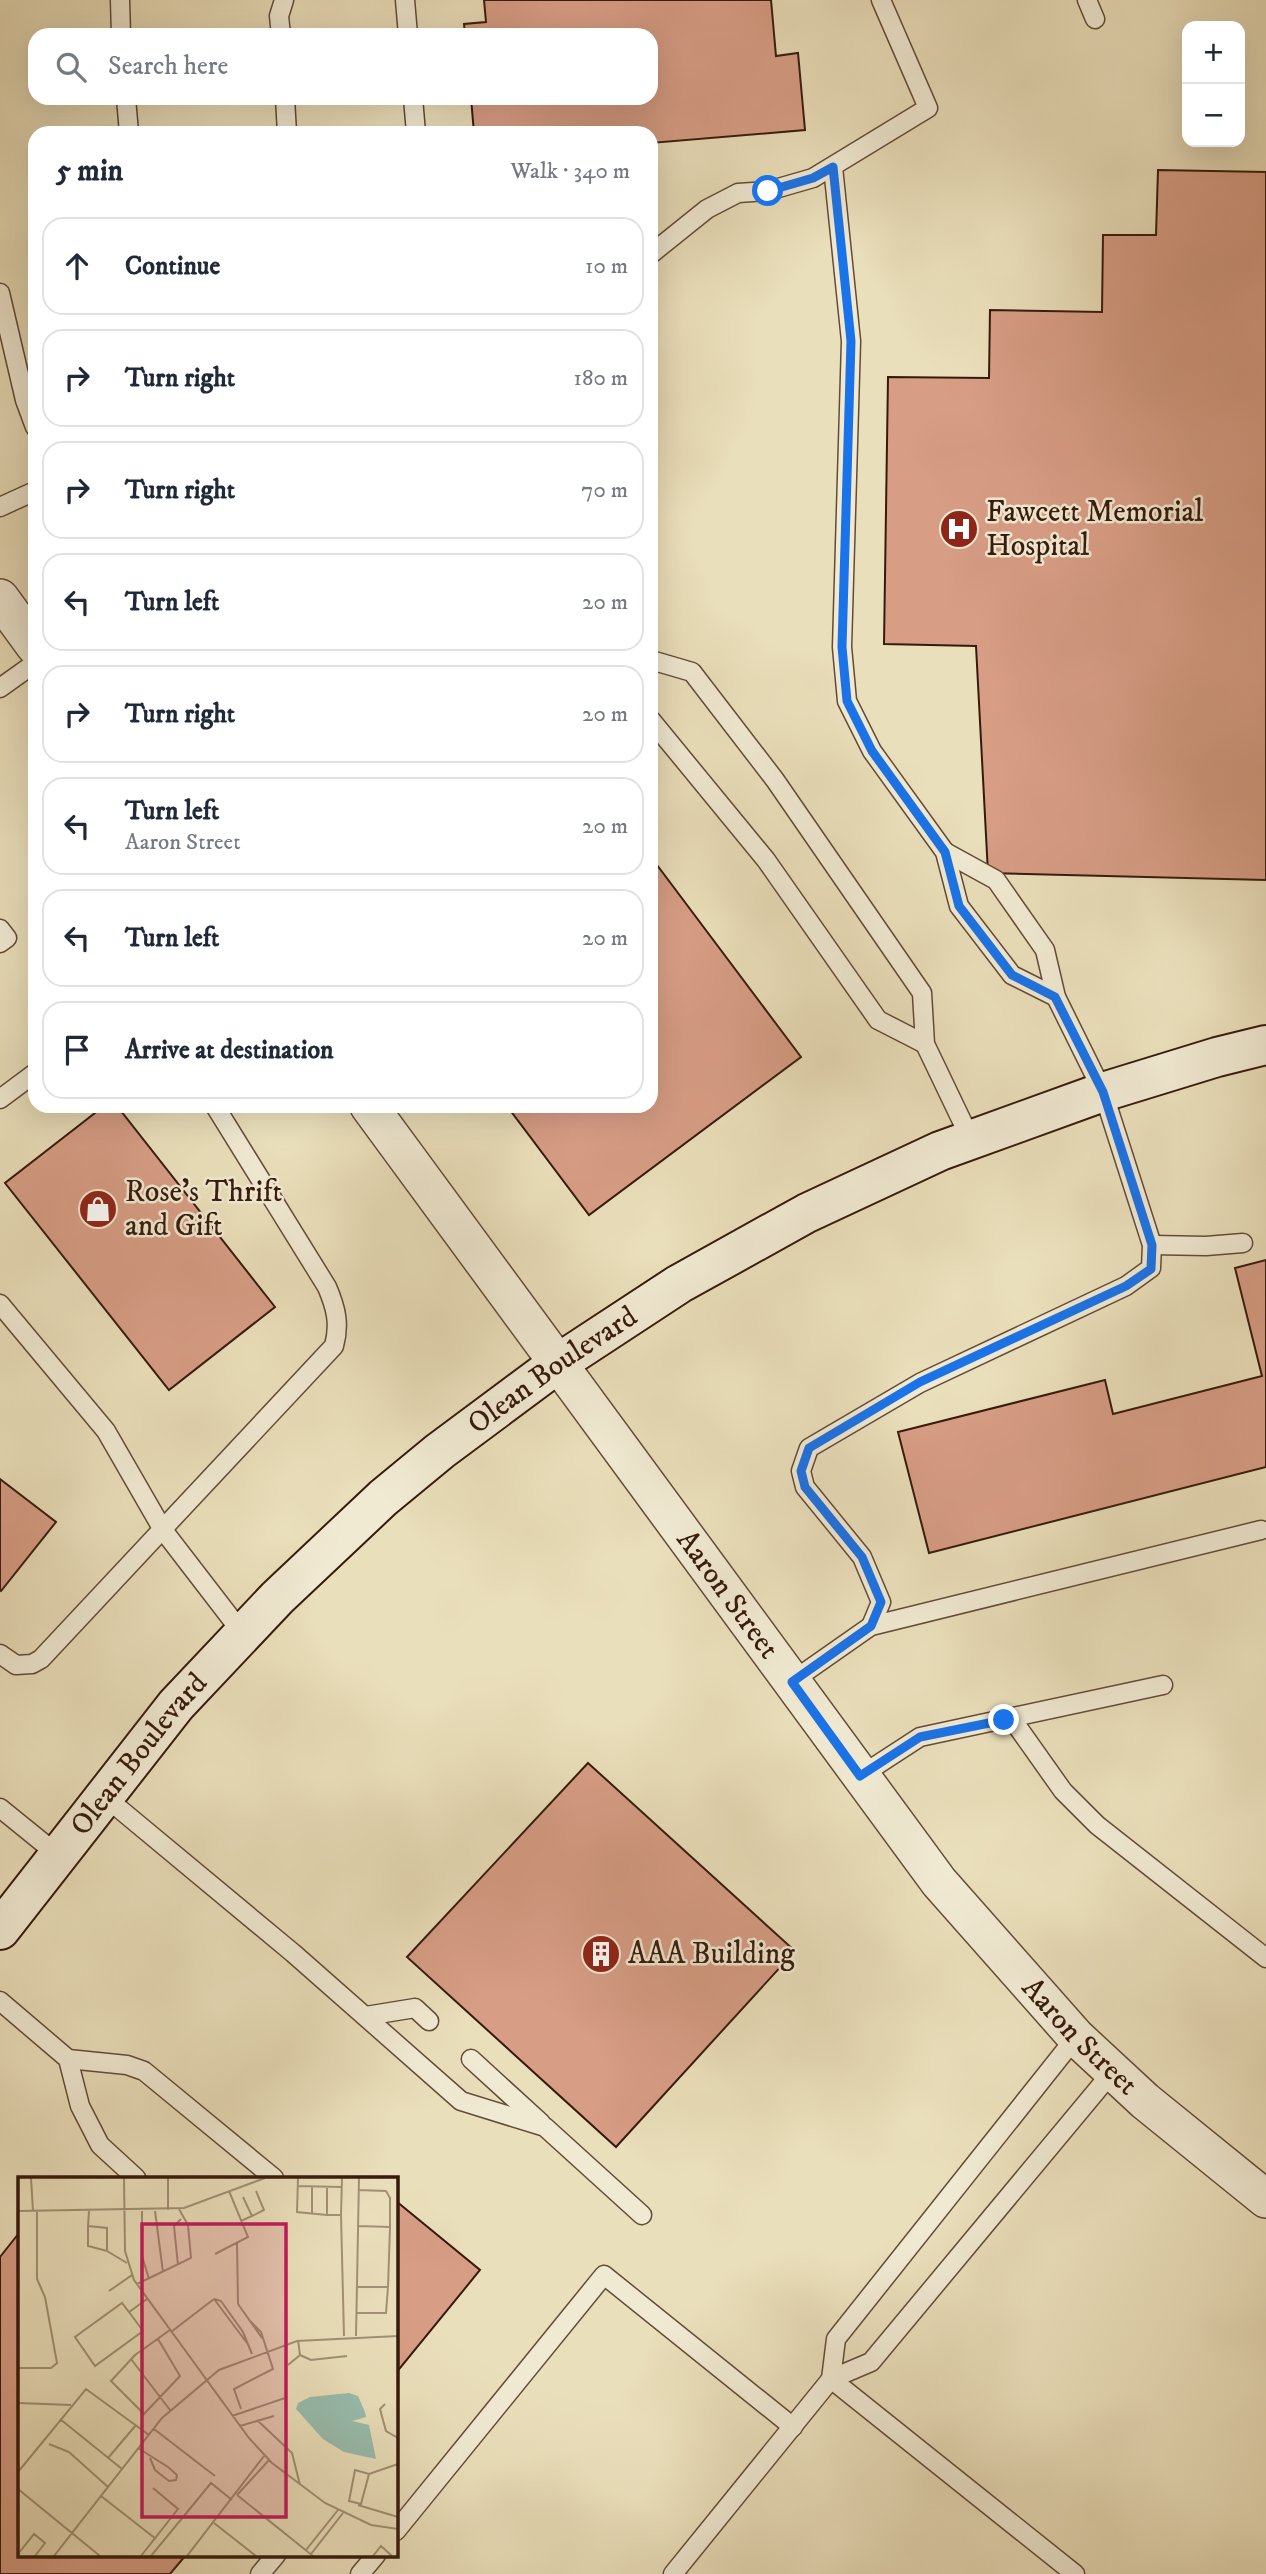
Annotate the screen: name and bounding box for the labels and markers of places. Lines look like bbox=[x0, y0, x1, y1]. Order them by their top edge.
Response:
place label: Fawcett Memorial Hospital bbox=[986, 494, 1203, 565]
hospital icon: Fawcett Memorial Hospital bbox=[938, 508, 980, 550]
place label: Rose's Thrift and Gift bbox=[125, 1174, 282, 1245]
shop icon: Rose's Thrift and Gift bbox=[77, 1188, 119, 1230]
building icon: AAA Building bbox=[580, 1933, 622, 1975]
place label: AAA Building bbox=[628, 1936, 795, 1973]

